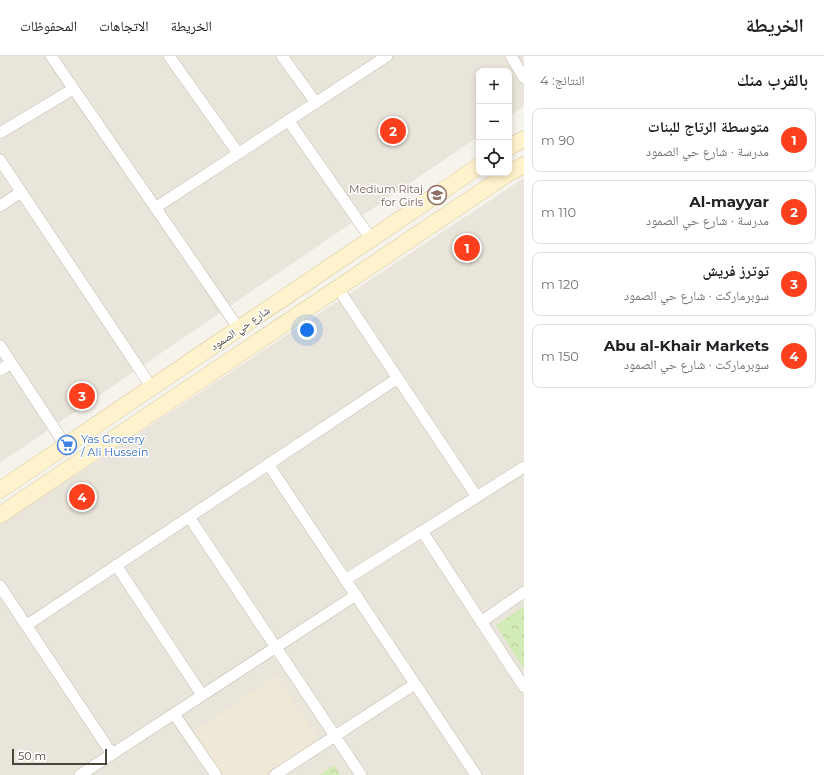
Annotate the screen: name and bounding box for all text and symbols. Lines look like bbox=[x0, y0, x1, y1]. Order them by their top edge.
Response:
text: الخريطة bbox=[746, 14, 804, 37]
text: المحفوظات bbox=[20, 17, 77, 35]
text: الاتجاهات bbox=[99, 17, 149, 35]
text: الخريطة bbox=[171, 17, 212, 35]
map controls bbox=[476, 68, 512, 176]
button: + bbox=[476, 68, 512, 104]
text: بالقرب منك bbox=[737, 70, 808, 90]
text: النتائج: 4 bbox=[540, 72, 585, 88]
button: − bbox=[476, 104, 512, 140]
pin: 2 bbox=[380, 116, 406, 146]
text: متوسطة الرتاج للبنات bbox=[648, 117, 769, 136]
text: 90 m bbox=[541, 132, 575, 148]
text: 1 bbox=[791, 132, 797, 148]
button: locate bbox=[476, 140, 512, 176]
text: مدرسة · شارع حي الصمود bbox=[646, 143, 769, 159]
place label: Medium Ritaj for Girls bbox=[349, 182, 424, 209]
school or university icon: Medium Ritaj for Girls bbox=[426, 184, 448, 206]
text: Al-mayyar bbox=[689, 192, 769, 211]
text: 110 m bbox=[541, 204, 576, 220]
text: 2 bbox=[790, 204, 798, 220]
text: مدرسة · شارع حي الصمود bbox=[646, 212, 769, 228]
pin: 1 bbox=[454, 233, 480, 263]
text: توترز فريش bbox=[703, 261, 769, 280]
text: 120 m bbox=[541, 276, 579, 292]
text: 3 bbox=[790, 276, 798, 292]
text: سوبرماركت · شارع حي الصمود bbox=[624, 287, 769, 303]
street label: شارع حي الصمود bbox=[207, 303, 274, 355]
your location bbox=[297, 320, 317, 340]
text: Abu al-Khair Markets bbox=[604, 336, 769, 355]
text: 150 m bbox=[541, 348, 579, 364]
text: 4 bbox=[790, 348, 798, 364]
text: سوبرماركت · شارع حي الصمود bbox=[624, 356, 769, 372]
pin: 3 bbox=[69, 381, 95, 411]
place label: Yas Grocery / Ali Hussein bbox=[80, 432, 148, 459]
supermarket icon: Yas Grocery / Ali Hussein bbox=[56, 434, 78, 456]
pin: 4 bbox=[69, 482, 95, 512]
scale bar bbox=[12, 747, 107, 766]
text: 50 m bbox=[18, 749, 46, 763]

